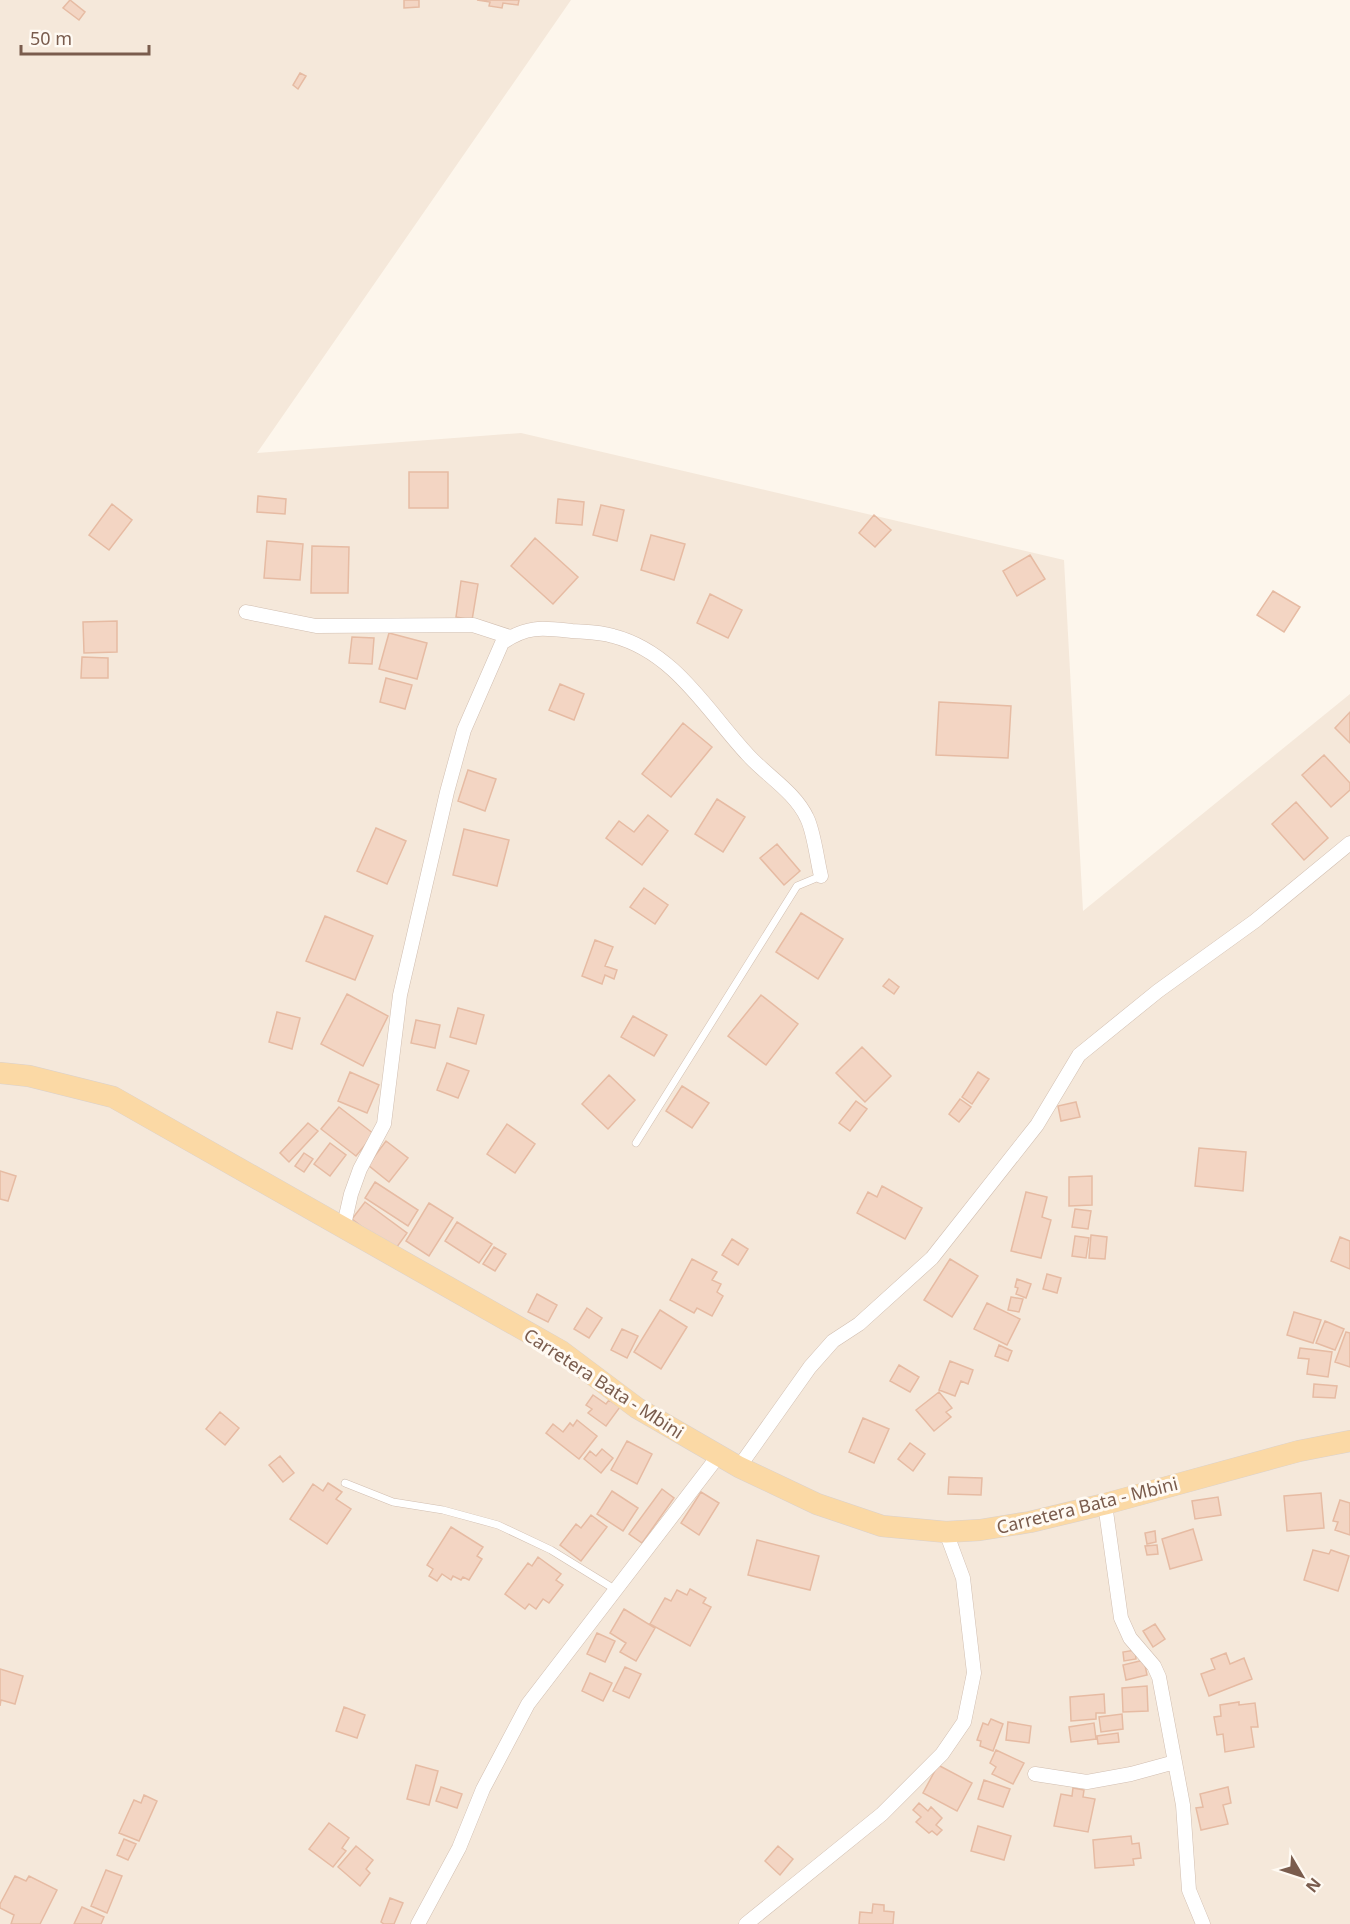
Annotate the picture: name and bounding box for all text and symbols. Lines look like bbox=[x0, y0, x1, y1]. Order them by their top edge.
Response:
scale bar bbox=[21, 18, 148, 56]
text: 50 m bbox=[30, 26, 72, 50]
street label: Carretera Bata - Mbini bbox=[519, 1322, 689, 1444]
street label: Carretera Bata - Mbini bbox=[994, 1471, 1180, 1539]
north arrow bbox=[1272, 1846, 1332, 1906]
text: N bbox=[1301, 1873, 1326, 1897]

